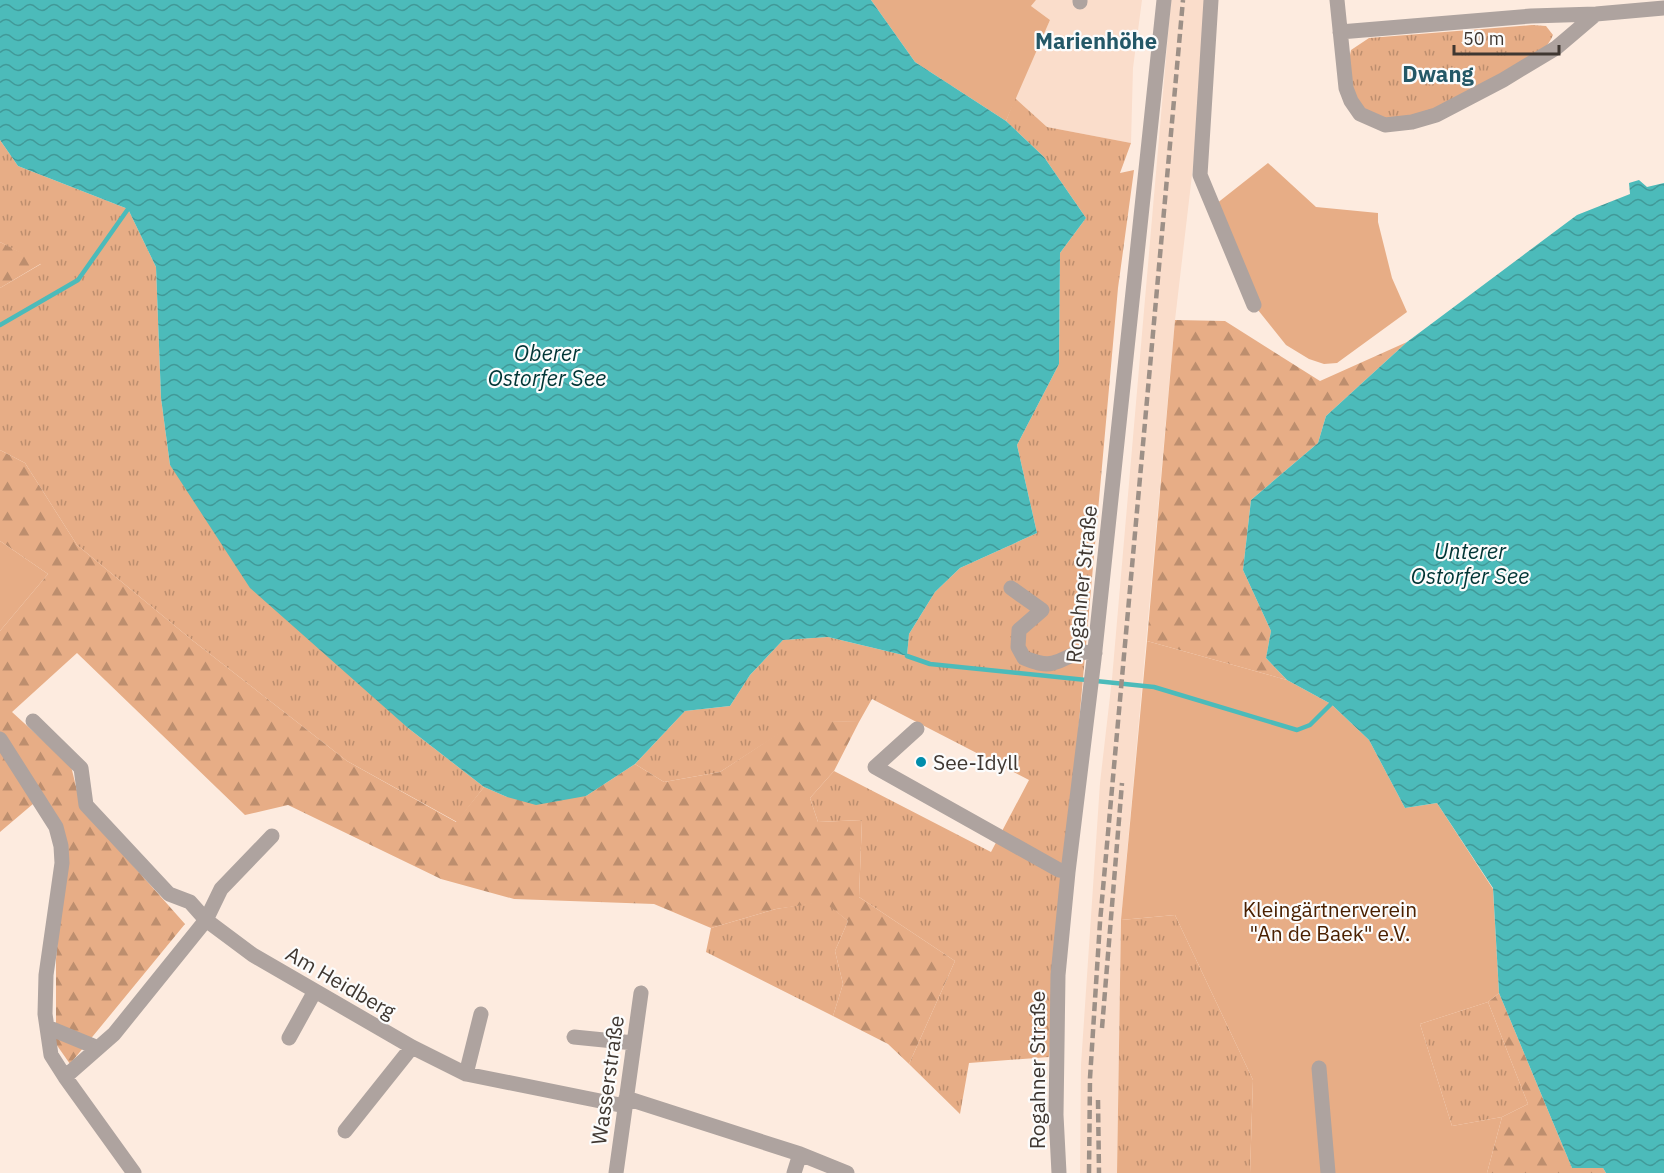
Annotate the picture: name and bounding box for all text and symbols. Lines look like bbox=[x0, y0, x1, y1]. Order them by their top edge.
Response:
scale bar bbox=[1454, 18, 1559, 56]
district label: Marienhöhe bbox=[1035, 26, 1157, 55]
text: 50 m bbox=[1463, 27, 1505, 50]
district label: Dwang bbox=[1402, 59, 1475, 88]
water label: Oberer Ostorfer See bbox=[488, 338, 606, 392]
street label: Rogahner Straße bbox=[1059, 504, 1103, 664]
water label: Unterer Ostorfer See bbox=[1411, 536, 1529, 590]
place label: See-Idyll bbox=[933, 748, 1019, 776]
marker: See-Idyll bbox=[914, 755, 928, 769]
park label: Kleingärtnerverein "An de Baek" e.V. bbox=[1243, 895, 1417, 947]
street label: Am Heidberg bbox=[281, 939, 401, 1025]
street label: Rogahner Straße bbox=[1023, 991, 1051, 1149]
street label: Wasserstraße bbox=[584, 1013, 630, 1147]

